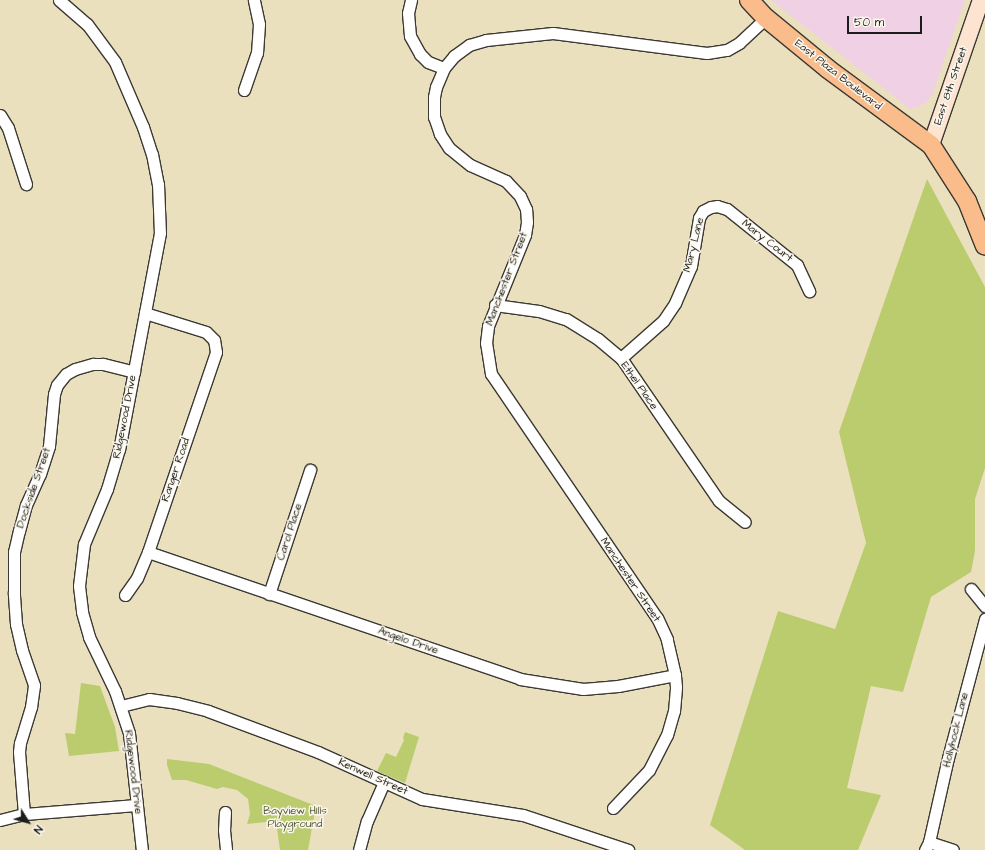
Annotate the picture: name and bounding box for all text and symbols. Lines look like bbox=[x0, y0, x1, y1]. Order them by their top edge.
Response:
scale bar bbox=[849, 8, 924, 34]
text: 50 m bbox=[854, 14, 884, 31]
street label: East Plaza Boulevard bbox=[792, 37, 884, 113]
street label: East 8th Street bbox=[931, 45, 971, 127]
street label: Mary Lane bbox=[681, 216, 707, 274]
street label: Mary Court bbox=[739, 217, 795, 265]
street label: Manchester Street bbox=[483, 230, 531, 328]
street label: Ethel Place bbox=[618, 359, 660, 413]
street label: Ridgewood Drive bbox=[110, 374, 140, 460]
street label: Ranger Road bbox=[159, 437, 193, 503]
street label: Dockside Street bbox=[14, 446, 54, 530]
street label: Carol Place bbox=[275, 502, 305, 562]
street label: Manchester Street bbox=[597, 535, 663, 625]
street label: Angelo Drive bbox=[376, 625, 440, 657]
street label: Hollyhock Lane bbox=[940, 691, 972, 769]
street label: Ridgewood Drive bbox=[121, 729, 145, 815]
street label: Kenwell Street bbox=[336, 756, 410, 798]
north arrow bbox=[8, 802, 48, 842]
park label: Bayview HIlls Playground bbox=[263, 805, 327, 831]
text: N bbox=[30, 822, 46, 837]

